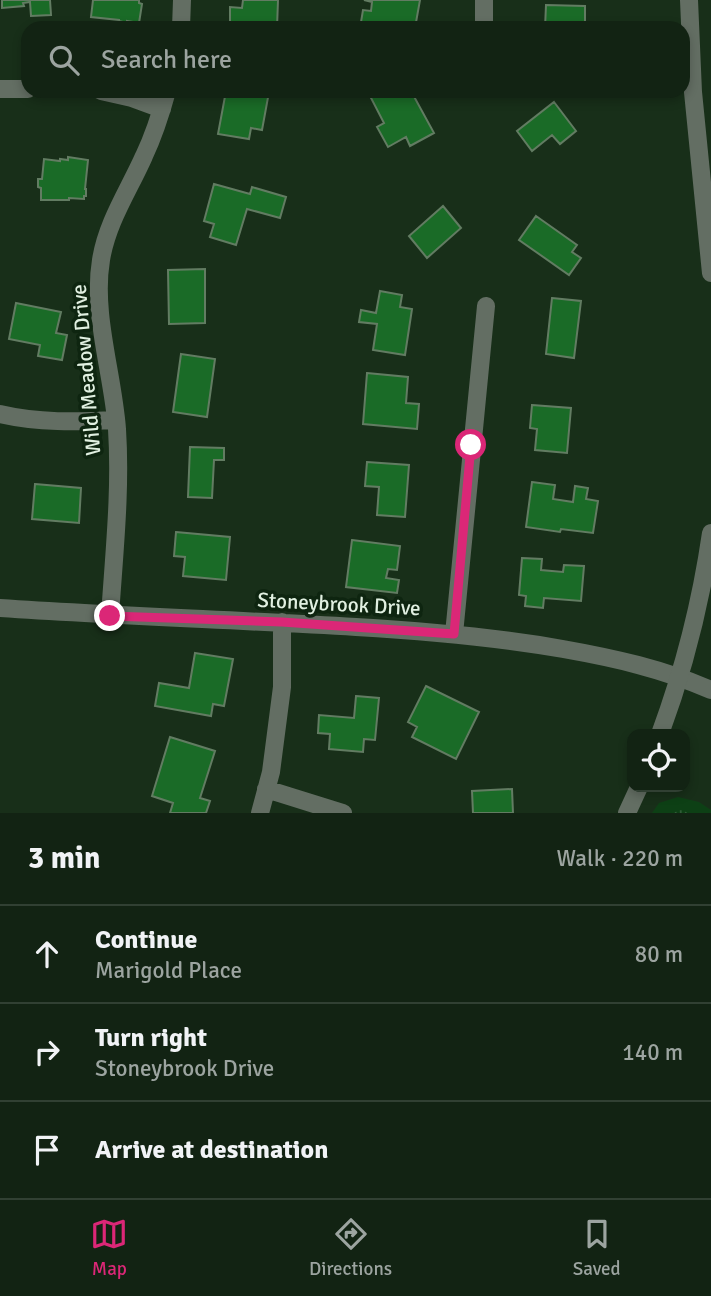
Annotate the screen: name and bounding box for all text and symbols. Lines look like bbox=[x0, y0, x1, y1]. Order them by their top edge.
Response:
search box bbox=[21, 21, 690, 98]
icon: search bbox=[45, 41, 83, 79]
text: Search here bbox=[101, 44, 232, 76]
street label: Wild Meadow Drive bbox=[66, 283, 106, 457]
route start bbox=[455, 429, 486, 460]
street label: Stoneybrook Drive bbox=[257, 587, 421, 621]
route end bbox=[94, 600, 125, 631]
map controls bbox=[627, 729, 690, 792]
button: locate bbox=[627, 729, 690, 792]
text: 3 min bbox=[28, 840, 100, 877]
text: Walk · 220 m bbox=[557, 844, 683, 873]
text: Continue bbox=[95, 924, 197, 956]
icon: ahead bbox=[28, 935, 66, 973]
text: 80 m bbox=[635, 940, 683, 969]
text: Marigold Place bbox=[95, 956, 242, 985]
text: Turn right bbox=[95, 1022, 207, 1054]
icon: right bbox=[28, 1033, 66, 1071]
text: 140 m bbox=[622, 1038, 683, 1067]
text: Stoneybrook Drive bbox=[95, 1054, 274, 1083]
icon: arrive bbox=[28, 1131, 66, 1169]
text: Arrive at destination bbox=[95, 1134, 328, 1166]
tab: Map bbox=[90, 1215, 128, 1281]
tab: Directions bbox=[309, 1215, 392, 1281]
tab: Saved bbox=[573, 1215, 621, 1281]

